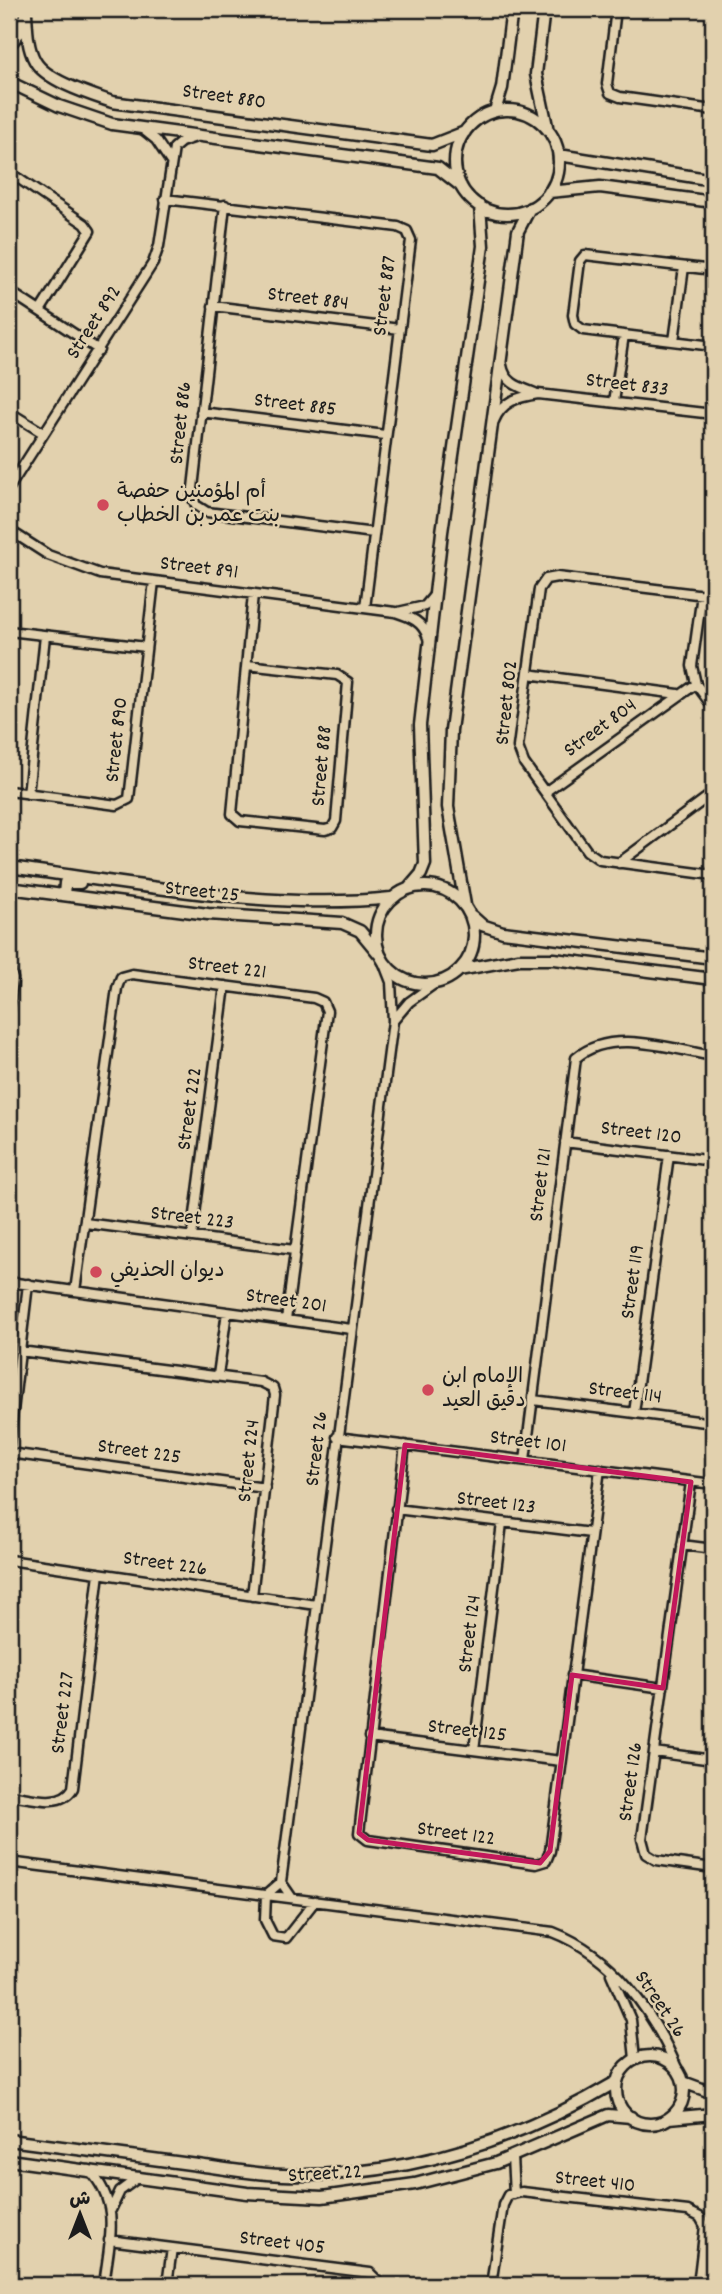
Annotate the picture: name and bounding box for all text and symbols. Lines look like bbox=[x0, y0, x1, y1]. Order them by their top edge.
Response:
street label: Street 880 bbox=[180, 77, 268, 119]
street label: Street 887 bbox=[366, 254, 406, 338]
street label: Street 892 bbox=[60, 280, 130, 366]
street label: Street 884 bbox=[266, 280, 350, 320]
street label: Street 833 bbox=[584, 366, 670, 406]
street label: Street 886 bbox=[163, 380, 201, 466]
street label: Street 885 bbox=[252, 386, 338, 426]
place label: أم المؤمنين حفصة بنت عمر بن الخطاب bbox=[117, 478, 280, 532]
marker: أم المؤمنين حفصة بنت عمر بن الخطاب bbox=[95, 497, 111, 513]
street label: Street 891 bbox=[158, 549, 240, 589]
street label: Street 802 bbox=[489, 659, 527, 747]
street label: Street 804 bbox=[558, 692, 644, 766]
street label: Street 890 bbox=[99, 696, 137, 784]
street label: Street 888 bbox=[305, 724, 341, 808]
street label: Street 25 bbox=[163, 874, 241, 912]
street label: Street 221 bbox=[186, 949, 268, 989]
street label: Street 222 bbox=[170, 1066, 212, 1152]
street label: Street 120 bbox=[599, 1114, 683, 1154]
street label: Street 121 bbox=[523, 1146, 561, 1224]
street label: Street 223 bbox=[149, 1199, 235, 1239]
street label: Street 119 bbox=[614, 1243, 654, 1321]
place label: ديوان الحذيفي bbox=[110, 1257, 225, 1288]
marker: ديوان الحذيفي bbox=[88, 1264, 104, 1280]
street label: Street 201 bbox=[244, 1282, 328, 1322]
place label: الإمام ابن دقيق العيد bbox=[442, 1363, 526, 1417]
street label: Street 114 bbox=[587, 1375, 663, 1413]
marker: الإمام ابن دقيق العيد bbox=[420, 1382, 436, 1398]
street label: Street 26 bbox=[299, 1410, 337, 1488]
street label: Street 224 bbox=[231, 1418, 269, 1504]
street label: Street 101 bbox=[488, 1423, 568, 1463]
street label: Street 225 bbox=[95, 1432, 183, 1474]
street label: Street 123 bbox=[455, 1484, 537, 1524]
street label: Street 226 bbox=[121, 1544, 209, 1586]
street label: Street 124 bbox=[451, 1593, 491, 1675]
street label: Street 227 bbox=[44, 1670, 84, 1756]
street label: Street 125 bbox=[426, 1712, 508, 1752]
street label: Street 126 bbox=[612, 1740, 652, 1824]
street label: Street 122 bbox=[415, 1815, 497, 1855]
street label: Street 26 bbox=[626, 1965, 692, 2045]
street label: Street 22 bbox=[287, 2158, 363, 2192]
street label: Street 410 bbox=[553, 2164, 637, 2202]
north arrow bbox=[46, 2178, 116, 2248]
text: ش bbox=[70, 2187, 91, 2214]
street label: Street 405 bbox=[238, 2224, 326, 2264]

